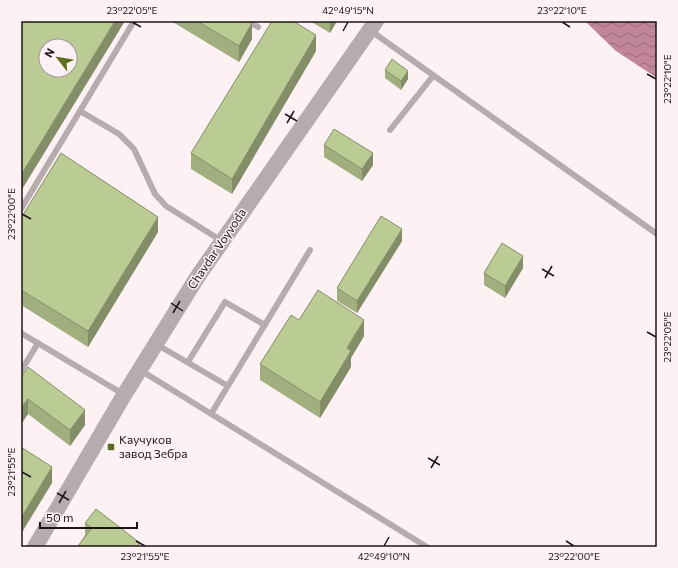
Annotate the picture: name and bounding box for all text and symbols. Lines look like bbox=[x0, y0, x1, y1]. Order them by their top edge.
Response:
text: 23°22'05"E bbox=[107, 4, 158, 16]
text: 42°49'15"N bbox=[322, 4, 374, 16]
text: 23°22'10"E bbox=[537, 4, 587, 16]
north arrow bbox=[38, 38, 78, 78]
text: N bbox=[41, 46, 57, 59]
text: 23°22'10"E bbox=[661, 54, 673, 104]
text: 23°22'00"E bbox=[5, 188, 17, 240]
street label: Chavdar Voyvoda bbox=[184, 205, 248, 291]
text: 23°22'05"E bbox=[661, 311, 673, 362]
place label: Каучуков завод Зебра bbox=[119, 432, 188, 460]
marker: Каучуков завод Зебра bbox=[106, 442, 116, 452]
text: 23°21'55"E bbox=[5, 447, 17, 496]
scale bar bbox=[40, 504, 137, 530]
text: 50 m bbox=[46, 510, 74, 524]
text: 23°21'55"E bbox=[121, 550, 170, 562]
text: 42°49'10"N bbox=[358, 550, 410, 562]
text: 23°22'00"E bbox=[548, 550, 600, 562]

